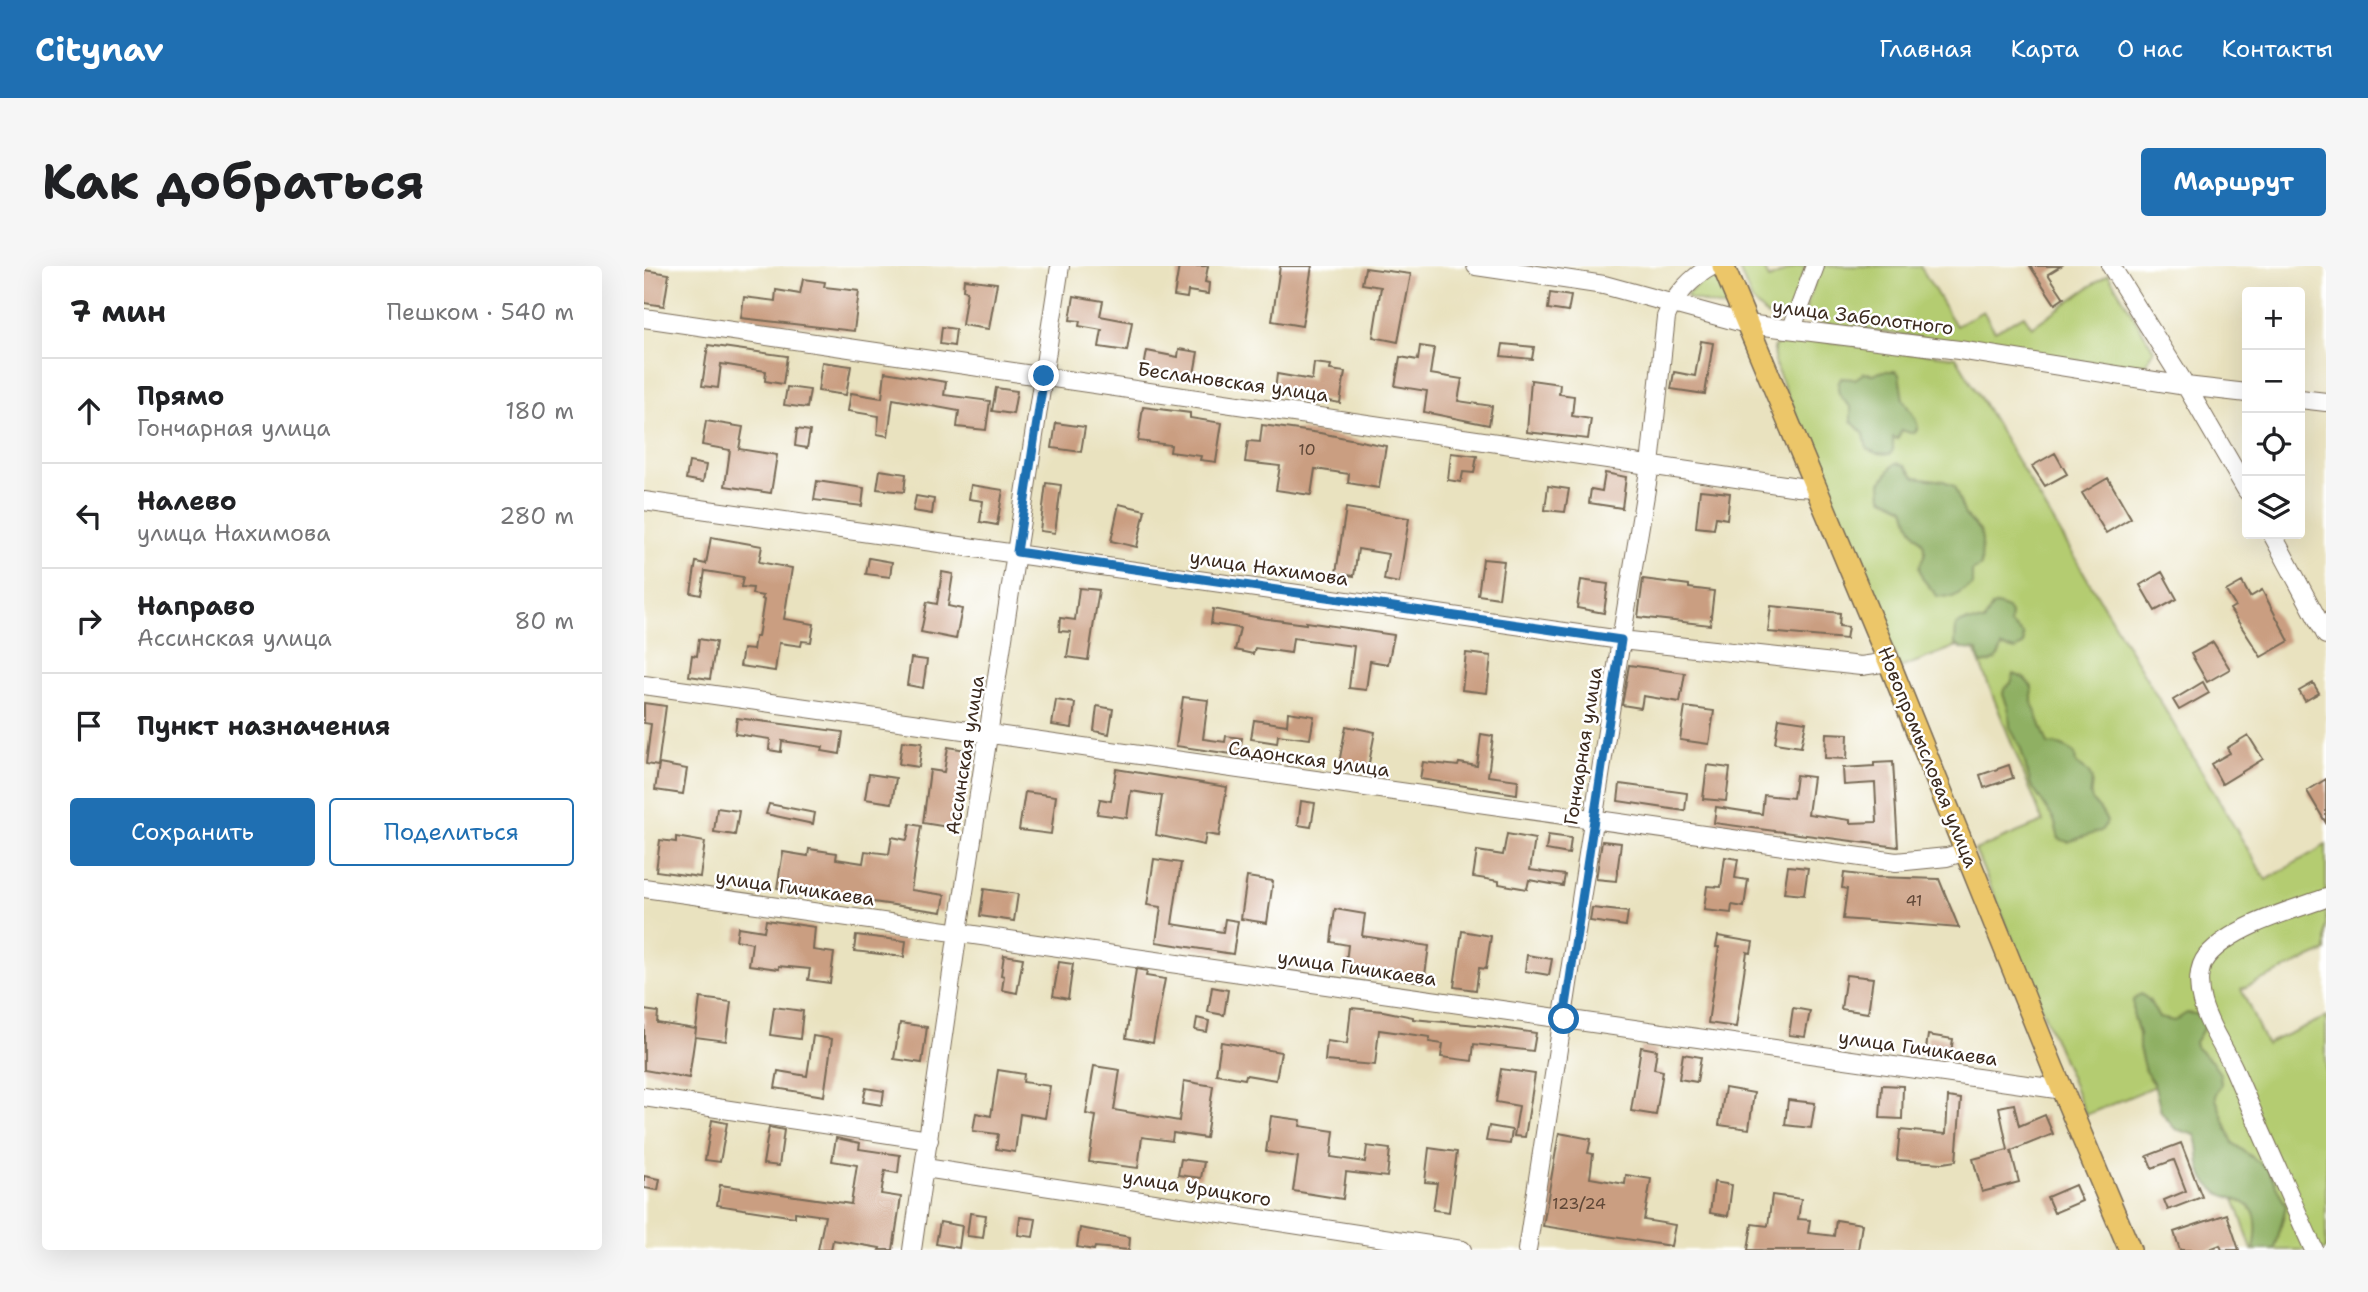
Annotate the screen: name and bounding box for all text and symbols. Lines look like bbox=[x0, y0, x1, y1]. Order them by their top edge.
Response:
text: Citynav bbox=[35, 27, 164, 72]
text: Главная bbox=[1879, 33, 1972, 65]
text: Карта bbox=[2010, 33, 2079, 65]
text: О нас bbox=[2117, 33, 2183, 65]
text: Контакты bbox=[2221, 33, 2333, 65]
button: Маршрут bbox=[2141, 148, 2326, 216]
text: Как добраться bbox=[42, 149, 424, 215]
map controls bbox=[2242, 287, 2305, 539]
button: + bbox=[2242, 287, 2305, 350]
text: 7 мин bbox=[70, 291, 166, 332]
street label: улица Заболотного bbox=[1771, 293, 1955, 341]
text: Пешком · 540 m bbox=[387, 297, 574, 327]
button: − bbox=[2242, 350, 2305, 413]
street label: Беслановская улица bbox=[1136, 356, 1330, 408]
route end bbox=[1028, 360, 1059, 391]
text: Прямо bbox=[137, 378, 225, 413]
icon: ahead bbox=[70, 392, 108, 430]
text: 180 m bbox=[505, 396, 574, 426]
text: Гончарная улица bbox=[137, 413, 331, 443]
button: locate bbox=[2242, 413, 2305, 476]
house number: 10 bbox=[1298, 439, 1316, 460]
button: layers bbox=[2242, 476, 2305, 539]
text: Налево bbox=[137, 483, 237, 518]
icon: left bbox=[70, 497, 108, 535]
text: 280 m bbox=[499, 501, 574, 531]
text: улица Нахимова bbox=[137, 518, 330, 548]
street label: улица Нахимова bbox=[1188, 545, 1350, 592]
text: Направо bbox=[137, 588, 255, 623]
icon: right bbox=[70, 602, 108, 640]
text: 80 m bbox=[515, 606, 574, 636]
text: Ассинская улица bbox=[137, 623, 332, 653]
street label: Новопромысловая улица bbox=[1872, 643, 1984, 871]
street label: Гончарная улица bbox=[1558, 665, 1608, 827]
street label: Ассинская улица bbox=[940, 673, 990, 836]
icon: arrive bbox=[70, 707, 108, 745]
text: Пункт назначения bbox=[137, 708, 390, 743]
street label: Садонская улица bbox=[1227, 735, 1392, 783]
button: Сохранить bbox=[70, 798, 315, 866]
button: Поделиться bbox=[329, 798, 574, 866]
street label: улица Гичикаева bbox=[714, 864, 876, 912]
house number: 41 bbox=[1905, 890, 1923, 911]
street label: улица Гичикаева bbox=[1276, 944, 1438, 992]
route start bbox=[1548, 1003, 1579, 1034]
street label: улица Гичикаева bbox=[1837, 1024, 1999, 1072]
street label: улица Урицкого bbox=[1121, 1164, 1273, 1212]
house number: 123/24 bbox=[1552, 1193, 1606, 1214]

